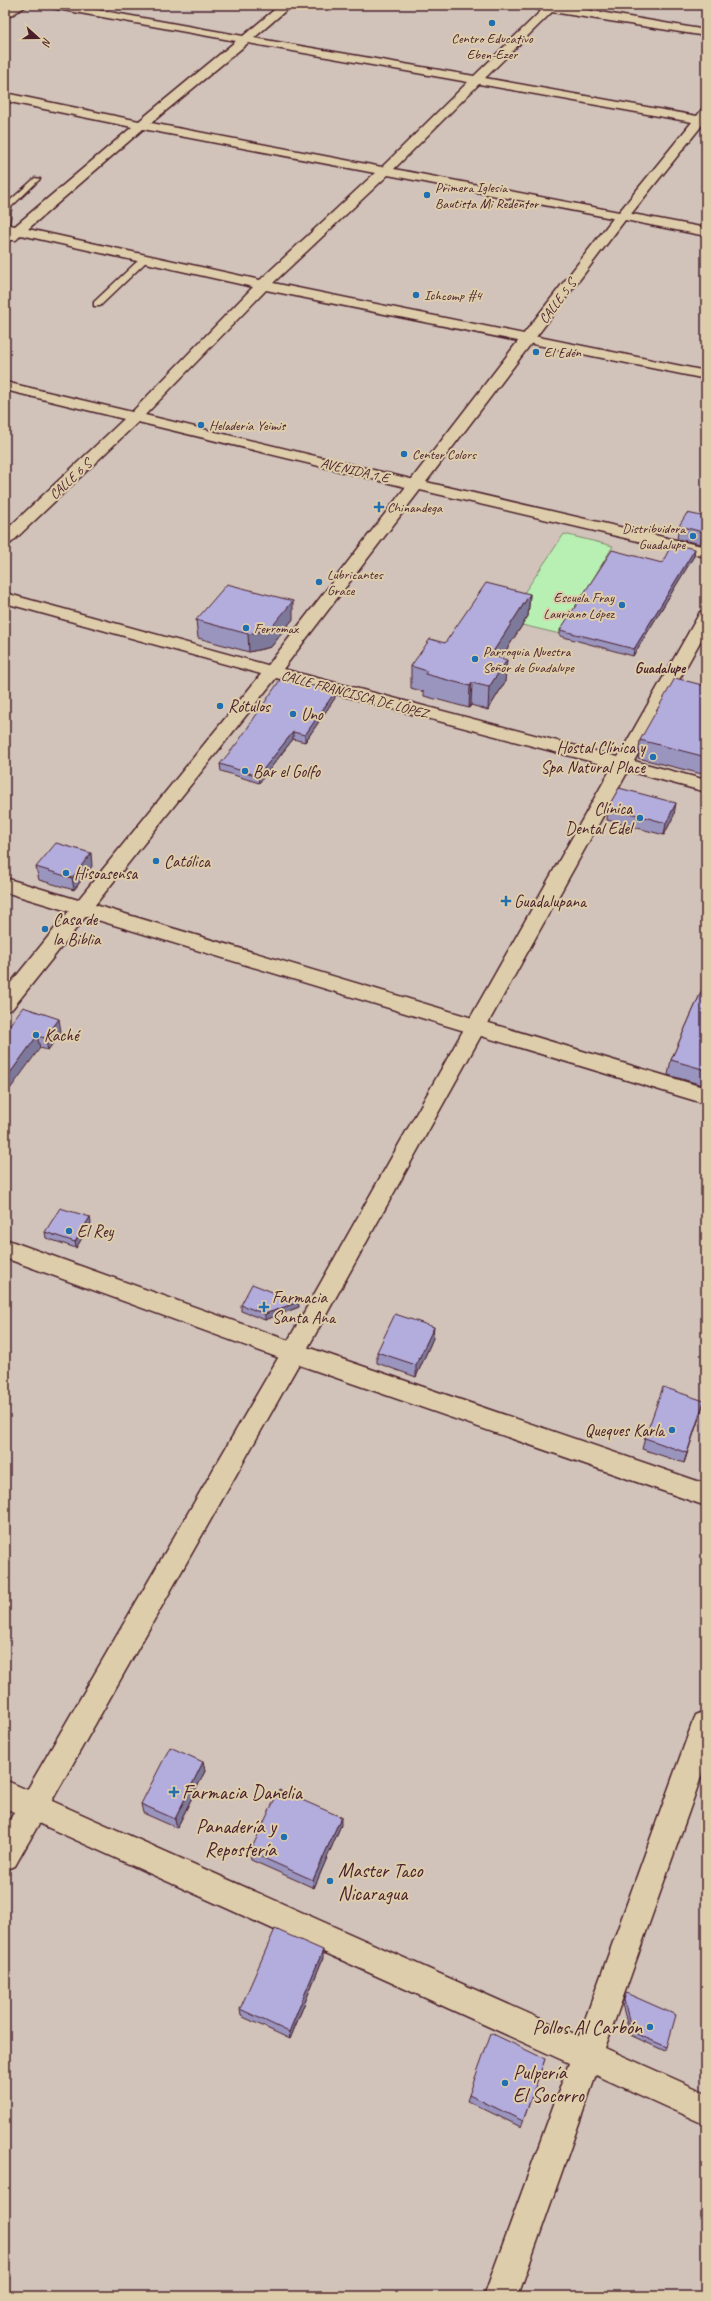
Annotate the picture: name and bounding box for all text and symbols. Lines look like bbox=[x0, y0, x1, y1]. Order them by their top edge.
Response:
north arrow bbox=[18, 18, 58, 58]
marker: Centro Educativo Eben-Ezer bbox=[487, 18, 497, 28]
place label: Centro Educativo Eben-Ezer bbox=[451, 30, 534, 63]
text: N bbox=[39, 36, 55, 49]
place label: Primera Iglesia Bautista Mi Redentor bbox=[435, 179, 540, 212]
marker: Primera Iglesia Bautista Mi Redentor bbox=[422, 190, 432, 200]
street label: CALLE 5 S bbox=[535, 273, 582, 327]
place label: Ichcomp #4 bbox=[424, 287, 483, 304]
marker: Ichcomp #4 bbox=[411, 290, 421, 300]
place label: El Edén bbox=[544, 344, 582, 361]
marker: El Edén bbox=[531, 347, 541, 357]
place label: Heladería Yeimis bbox=[209, 417, 287, 434]
marker: Heladería Yeimis bbox=[196, 420, 206, 430]
place label: Center Colors bbox=[412, 446, 477, 463]
marker: Center Colors bbox=[399, 449, 409, 459]
street label: CALLE 6 S bbox=[46, 454, 97, 503]
street label: AVENIDA 1 E bbox=[319, 454, 392, 487]
place label: Chinandega bbox=[387, 499, 443, 516]
marker: Chinandega bbox=[374, 502, 384, 512]
place label: Distribuidora Guadalupe bbox=[622, 520, 686, 553]
marker: Distribuidora Guadalupe bbox=[688, 531, 698, 541]
place label: Lubricantes Grace bbox=[327, 566, 384, 599]
marker: Lubricantes Grace bbox=[314, 577, 324, 587]
place label: Escuela Fray Lauriano López bbox=[543, 589, 616, 622]
marker: Escuela Fray Lauriano López bbox=[617, 600, 627, 610]
place label: Ferromax bbox=[254, 620, 299, 637]
marker: Ferromax bbox=[241, 623, 251, 633]
place label: Parroquia Nuestra Señor de Guadalupe bbox=[483, 643, 575, 676]
marker: Parroquia Nuestra Señor de Guadalupe bbox=[470, 654, 480, 664]
district label: Guadalupe bbox=[635, 659, 686, 678]
street label: CALLE FRANCISCA DE LÓPEZ bbox=[279, 667, 433, 723]
place label: Rótulos bbox=[228, 696, 272, 717]
marker: Rótulos bbox=[215, 701, 225, 711]
place label: Uno bbox=[301, 704, 324, 725]
marker: Uno bbox=[288, 709, 298, 719]
place label: Hostal Clínica y Spa Natural Place bbox=[540, 737, 646, 778]
marker: Hostal Clínica y Spa Natural Place bbox=[648, 752, 658, 762]
place label: Bar el Golfo bbox=[253, 761, 321, 782]
marker: Bar el Golfo bbox=[240, 766, 250, 776]
place label: Clínica Dental Edel bbox=[565, 798, 635, 839]
marker: Clínica Dental Edel bbox=[635, 813, 645, 823]
place label: Católica bbox=[164, 851, 211, 872]
marker: Católica bbox=[151, 856, 161, 866]
place label: Hisoasensa bbox=[74, 863, 138, 884]
marker: Hisoasensa bbox=[61, 868, 71, 878]
place label: Guadalupana bbox=[514, 891, 588, 912]
marker: Guadalupana bbox=[501, 896, 511, 906]
place label: Casa de la Biblia bbox=[53, 909, 102, 950]
marker: Casa de la Biblia bbox=[40, 924, 50, 934]
place label: Kaché bbox=[44, 1025, 81, 1046]
marker: Kaché bbox=[31, 1030, 41, 1040]
place label: El Rey bbox=[77, 1221, 114, 1242]
marker: El Rey bbox=[64, 1226, 74, 1236]
place label: Farmacia Santa Ana bbox=[272, 1287, 337, 1328]
marker: Farmacia Santa Ana bbox=[259, 1302, 269, 1312]
place label: Queques Karla bbox=[585, 1420, 666, 1441]
marker: Queques Karla bbox=[667, 1425, 677, 1435]
place label: Farmacia Danelia bbox=[182, 1780, 304, 1805]
marker: Farmacia Danelia bbox=[169, 1787, 179, 1797]
place label: Panadería y Repostería bbox=[196, 1814, 278, 1862]
marker: Panadería y Repostería bbox=[279, 1832, 289, 1842]
place label: Master Taco Nicaragua bbox=[338, 1858, 424, 1906]
marker: Master Taco Nicaragua bbox=[325, 1876, 335, 1886]
place label: Pollos Al Carbón bbox=[532, 2015, 643, 2040]
marker: Pollos Al Carbón bbox=[645, 2022, 655, 2032]
place label: Pulpería El Socorro bbox=[513, 2060, 585, 2108]
marker: Pulpería El Socorro bbox=[500, 2078, 510, 2088]

